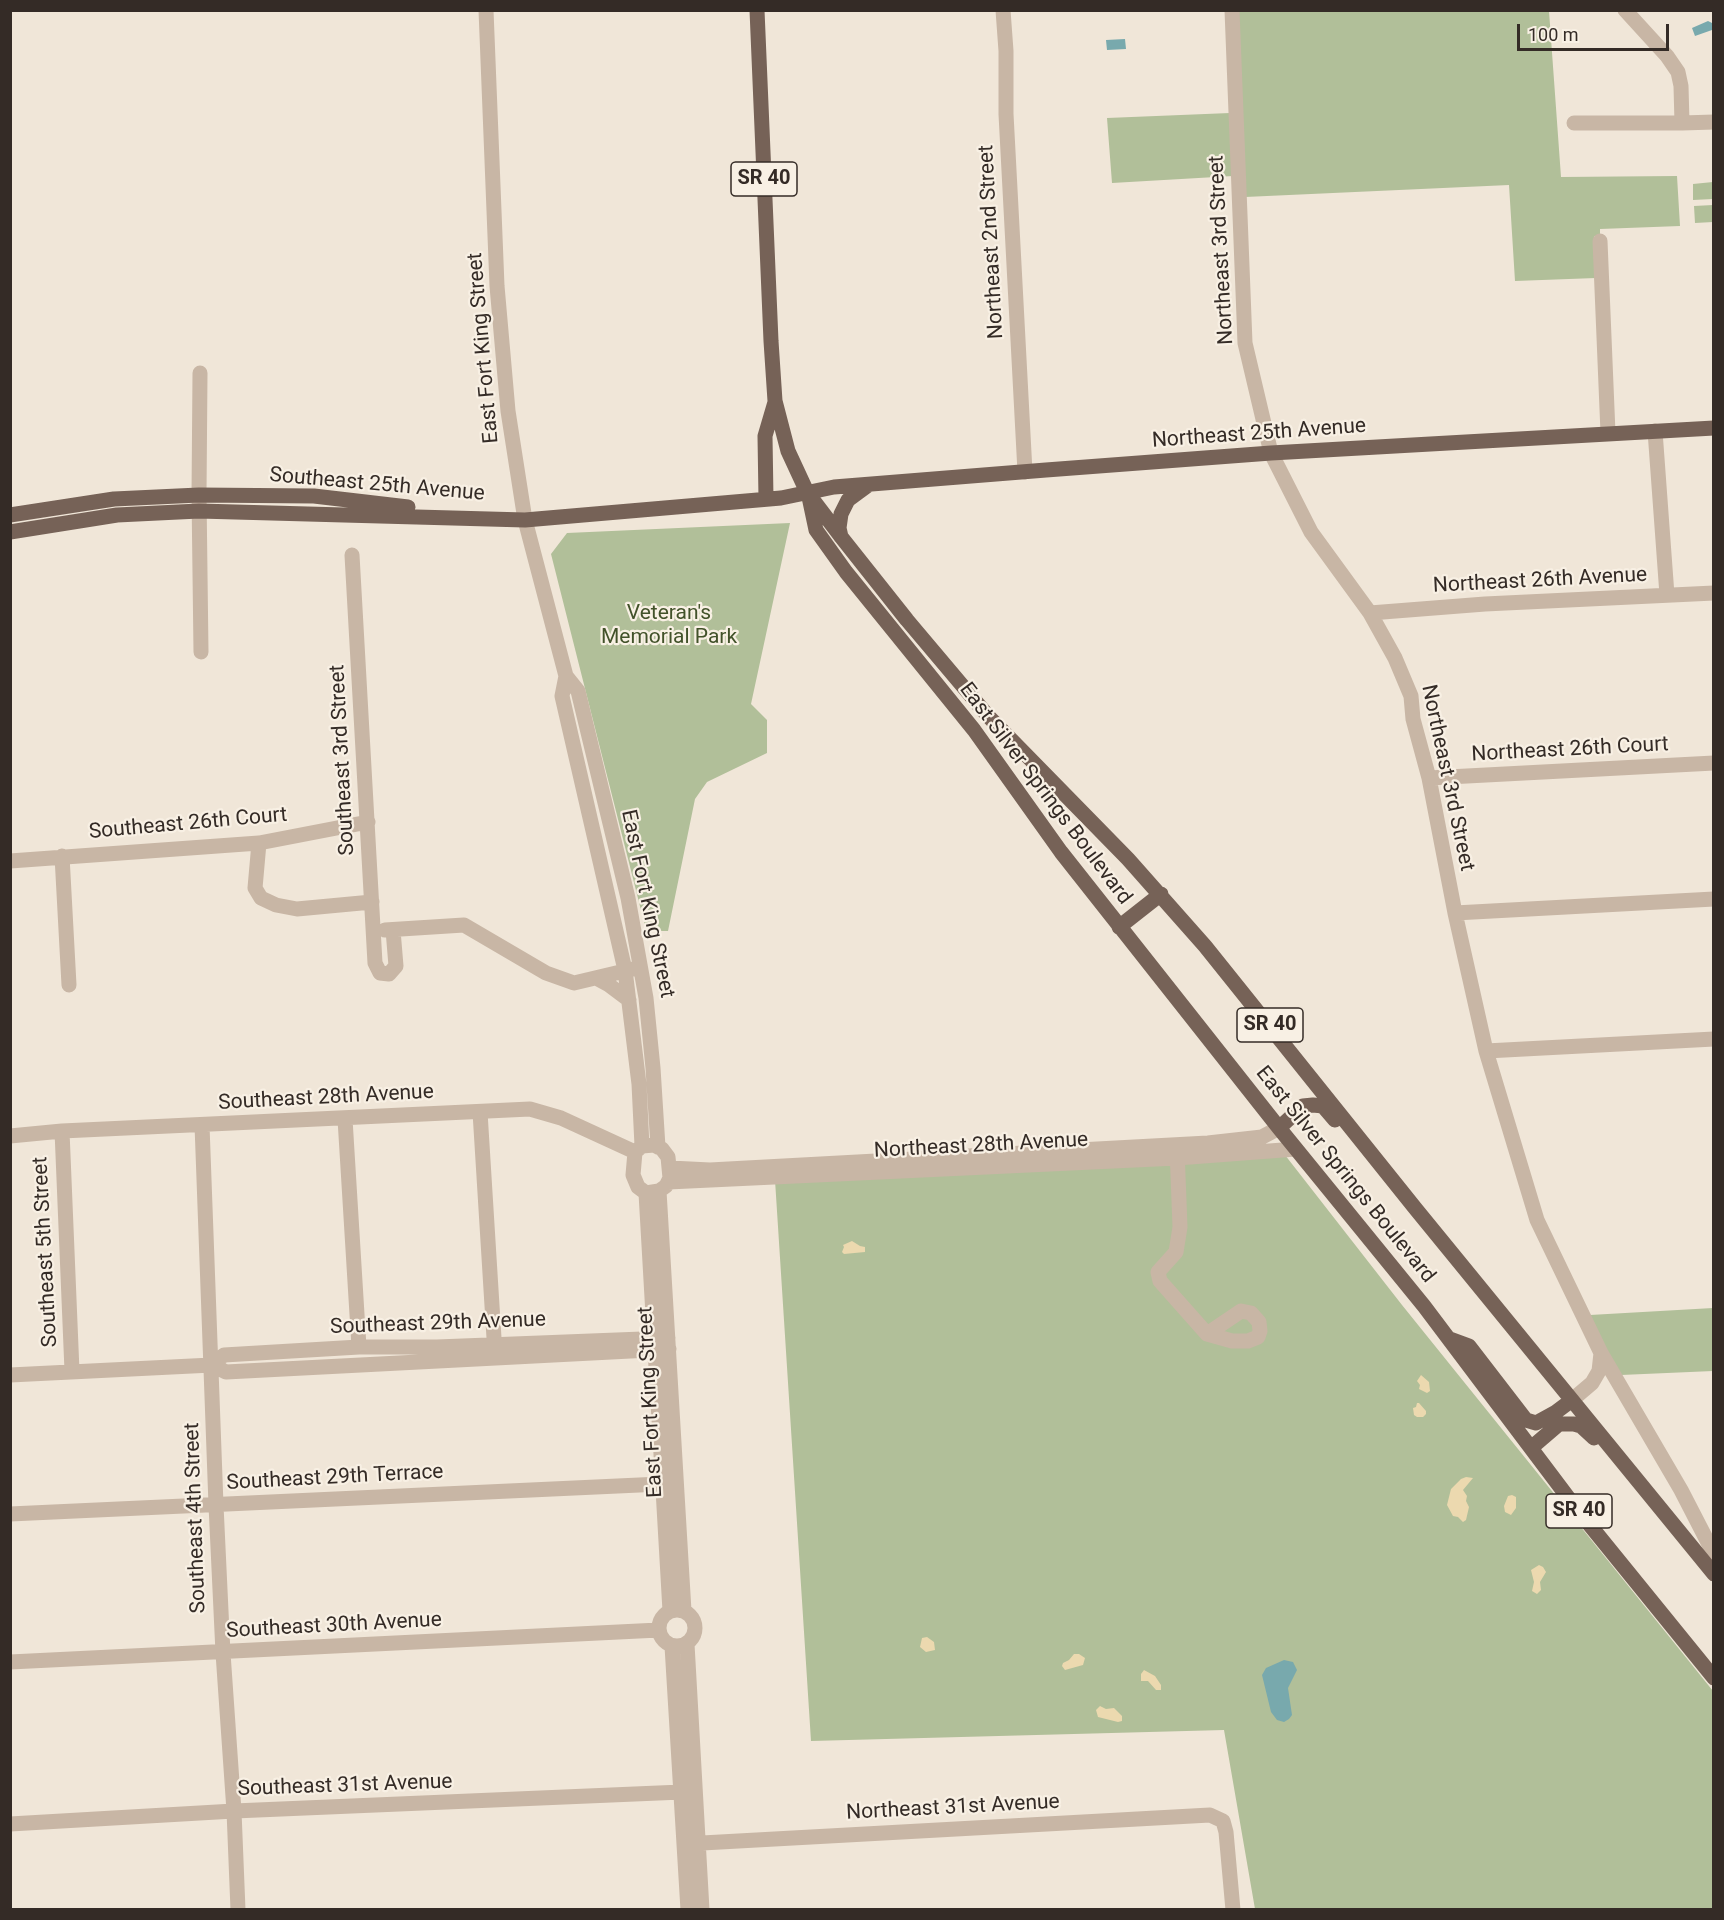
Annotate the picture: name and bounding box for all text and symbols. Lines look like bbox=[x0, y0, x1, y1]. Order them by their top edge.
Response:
scale bar bbox=[1520, 12, 1672, 50]
text: 100 m bbox=[1528, 24, 1579, 45]
street label: Northeast 2nd Street bbox=[974, 144, 1010, 340]
street label: Northeast 3rd Street bbox=[1204, 155, 1240, 345]
road number: SR 40 bbox=[731, 162, 797, 196]
street label: East Fort King Street bbox=[463, 251, 505, 445]
street label: Northeast 25th Avenue bbox=[1151, 414, 1367, 454]
street label: Southeast 25th Avenue bbox=[268, 463, 486, 507]
street label: Northeast 26th Avenue bbox=[1432, 563, 1648, 599]
park label: Veteran's Memorial Park bbox=[601, 601, 737, 651]
street label: Southeast 3rd Street bbox=[325, 664, 361, 856]
street label: East Silver Springs Boulevard bbox=[953, 678, 1137, 910]
street label: Northeast 3rd Street bbox=[1415, 683, 1479, 873]
street label: Northeast 26th Court bbox=[1471, 732, 1669, 768]
street label: Southeast 26th Court bbox=[88, 803, 288, 845]
street label: East Fort King Street bbox=[615, 808, 679, 1000]
road number: SR 40 bbox=[1237, 1008, 1303, 1042]
street label: East Silver Springs Boulevard bbox=[1250, 1062, 1440, 1288]
street label: Southeast 28th Avenue bbox=[218, 1080, 434, 1116]
street label: Northeast 28th Avenue bbox=[873, 1128, 1089, 1164]
street label: Southeast 5th Street bbox=[28, 1156, 64, 1348]
street label: East Fort King Street bbox=[633, 1306, 669, 1498]
street label: Southeast 29th Avenue bbox=[330, 1308, 546, 1340]
street label: Southeast 4th Street bbox=[180, 1422, 212, 1614]
street label: Southeast 29th Terrace bbox=[226, 1460, 444, 1496]
road number: SR 40 bbox=[1546, 1494, 1612, 1528]
street label: Southeast 30th Avenue bbox=[226, 1608, 442, 1644]
street label: Southeast 31st Avenue bbox=[237, 1770, 453, 1802]
street label: Northeast 31st Avenue bbox=[846, 1790, 1060, 1826]

